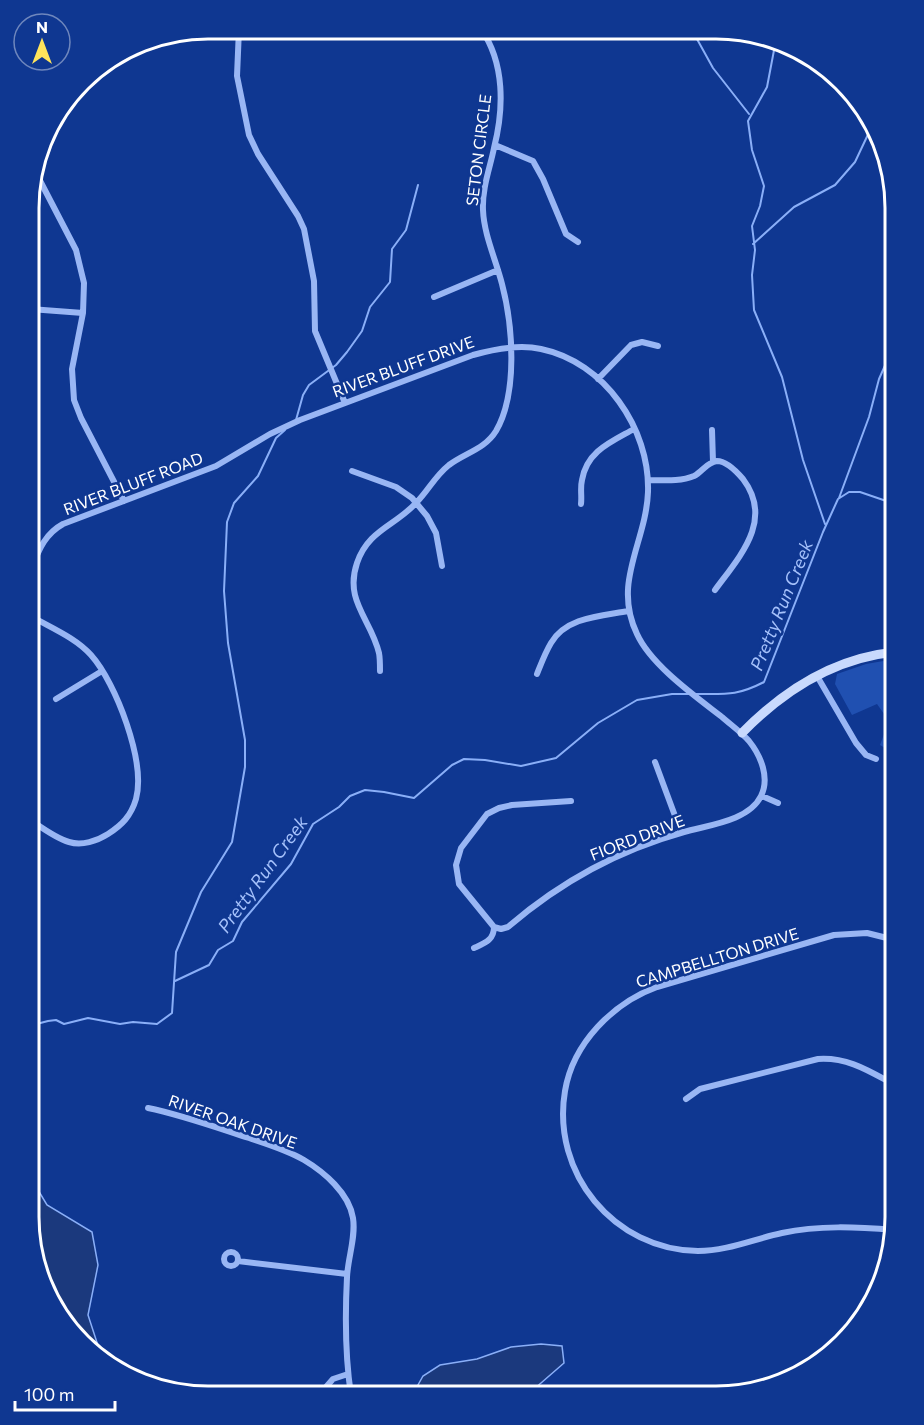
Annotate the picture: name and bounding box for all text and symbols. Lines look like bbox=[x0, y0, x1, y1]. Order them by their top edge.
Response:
north arrow bbox=[12, 12, 72, 72]
text: N bbox=[36, 17, 48, 36]
street label: SETON CIRCLE bbox=[462, 93, 494, 207]
street label: RIVER BLUFF DRIVE bbox=[330, 332, 476, 400]
street label: RIVER BLUFF ROAD bbox=[61, 448, 205, 518]
water label: Pretty Run Creek bbox=[745, 535, 818, 673]
water label: Pretty Run Creek bbox=[212, 810, 312, 937]
street label: FIORD DRIVE bbox=[587, 810, 687, 864]
street label: CAMPBELLTON DRIVE bbox=[633, 923, 801, 991]
street label: RIVER OAK DRIVE bbox=[166, 1090, 300, 1152]
scale bar bbox=[15, 1374, 116, 1412]
text: 100 m bbox=[24, 1383, 74, 1405]

